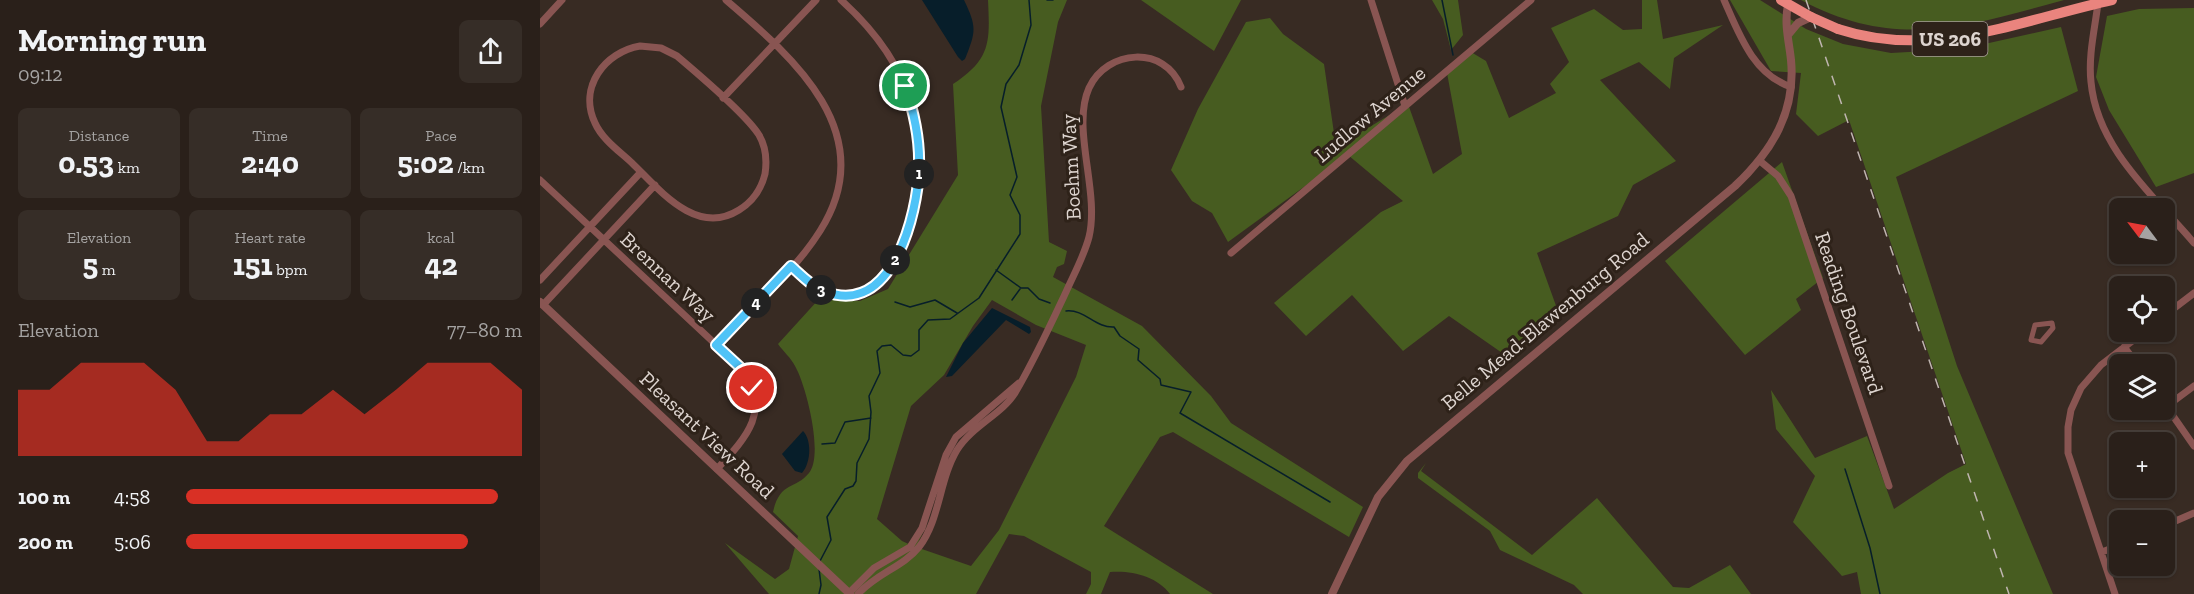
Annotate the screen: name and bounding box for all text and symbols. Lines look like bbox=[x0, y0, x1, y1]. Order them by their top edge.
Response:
text: Morning run bbox=[18, 20, 206, 59]
button: share bbox=[459, 20, 522, 83]
road number: US 206 bbox=[1912, 22, 1988, 56]
pin bbox=[879, 60, 930, 111]
street label: Ludlow Avenue bbox=[1309, 60, 1430, 167]
text: 09:12 bbox=[18, 62, 63, 86]
icon: arrive bbox=[888, 69, 921, 102]
street label: Boehm Way bbox=[1055, 113, 1086, 221]
text: Distance bbox=[69, 126, 129, 145]
text: Time bbox=[252, 126, 288, 145]
text: Pace bbox=[425, 126, 457, 145]
text: 0.53 bbox=[58, 145, 114, 181]
text: 2:40 bbox=[241, 145, 299, 181]
text: 5:02 bbox=[397, 145, 454, 181]
text: km bbox=[114, 158, 140, 177]
text: /km bbox=[454, 158, 485, 177]
pin: 1 bbox=[904, 159, 934, 189]
text: 1 bbox=[916, 164, 922, 183]
north arrow bbox=[2109, 198, 2175, 264]
map controls bbox=[2109, 198, 2175, 576]
street label: Brennan Way bbox=[616, 226, 721, 327]
street label: Belle Mead-Blawenburg Road bbox=[1436, 226, 1654, 415]
text: Elevation bbox=[67, 228, 131, 247]
text: Heart rate bbox=[234, 228, 306, 247]
text: kcal bbox=[427, 228, 455, 247]
street label: Reading Boulevard bbox=[1810, 228, 1889, 398]
pin: 2 bbox=[880, 245, 910, 275]
text: 5 bbox=[82, 247, 98, 283]
text: 151 bbox=[233, 247, 273, 283]
text: 42 bbox=[424, 247, 458, 283]
text: 2 bbox=[891, 250, 899, 269]
text: m bbox=[98, 260, 116, 279]
text: bpm bbox=[273, 260, 307, 279]
pin: 3 bbox=[806, 275, 836, 305]
button: locate bbox=[2109, 276, 2175, 342]
text: 3 bbox=[817, 280, 825, 299]
pin: 4 bbox=[741, 288, 771, 318]
text: 4 bbox=[751, 293, 761, 312]
text: Elevation bbox=[18, 318, 99, 342]
text: 77–80 m bbox=[447, 318, 522, 342]
button: layers bbox=[2109, 354, 2175, 420]
pin bbox=[726, 362, 777, 413]
street label: Pleasant View Road bbox=[635, 366, 780, 504]
icon: check bbox=[735, 371, 768, 404]
button: + bbox=[2109, 432, 2175, 498]
text: 100 m bbox=[18, 485, 70, 509]
text: 4:58 bbox=[114, 485, 150, 509]
button: − bbox=[2109, 510, 2175, 576]
text: 200 m bbox=[18, 530, 73, 554]
text: 5:06 bbox=[114, 530, 151, 554]

